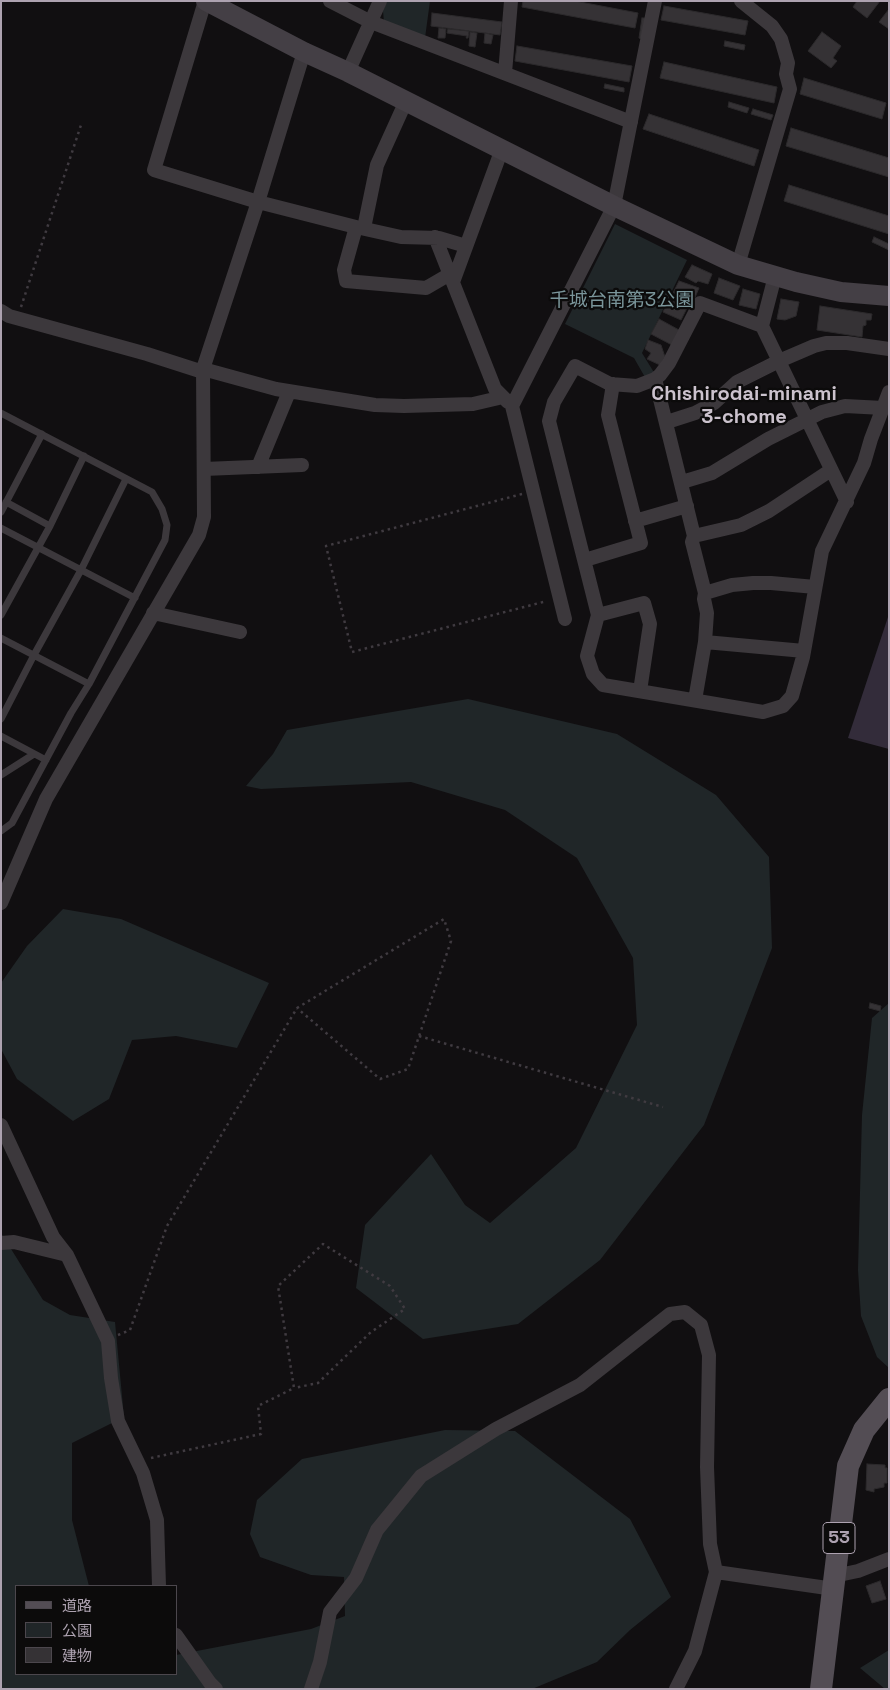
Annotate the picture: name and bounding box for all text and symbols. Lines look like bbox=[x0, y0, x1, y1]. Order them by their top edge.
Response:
park label: 千城台南第3公園 bbox=[550, 290, 694, 312]
district label: Chishirodai-minami 3-chome bbox=[651, 383, 837, 430]
road number: 53 bbox=[823, 1522, 855, 1554]
legend bbox=[15, 1585, 178, 1675]
text: 道路 bbox=[62, 1596, 92, 1615]
text: 公園 bbox=[62, 1621, 92, 1640]
text: 建物 bbox=[62, 1646, 92, 1665]

